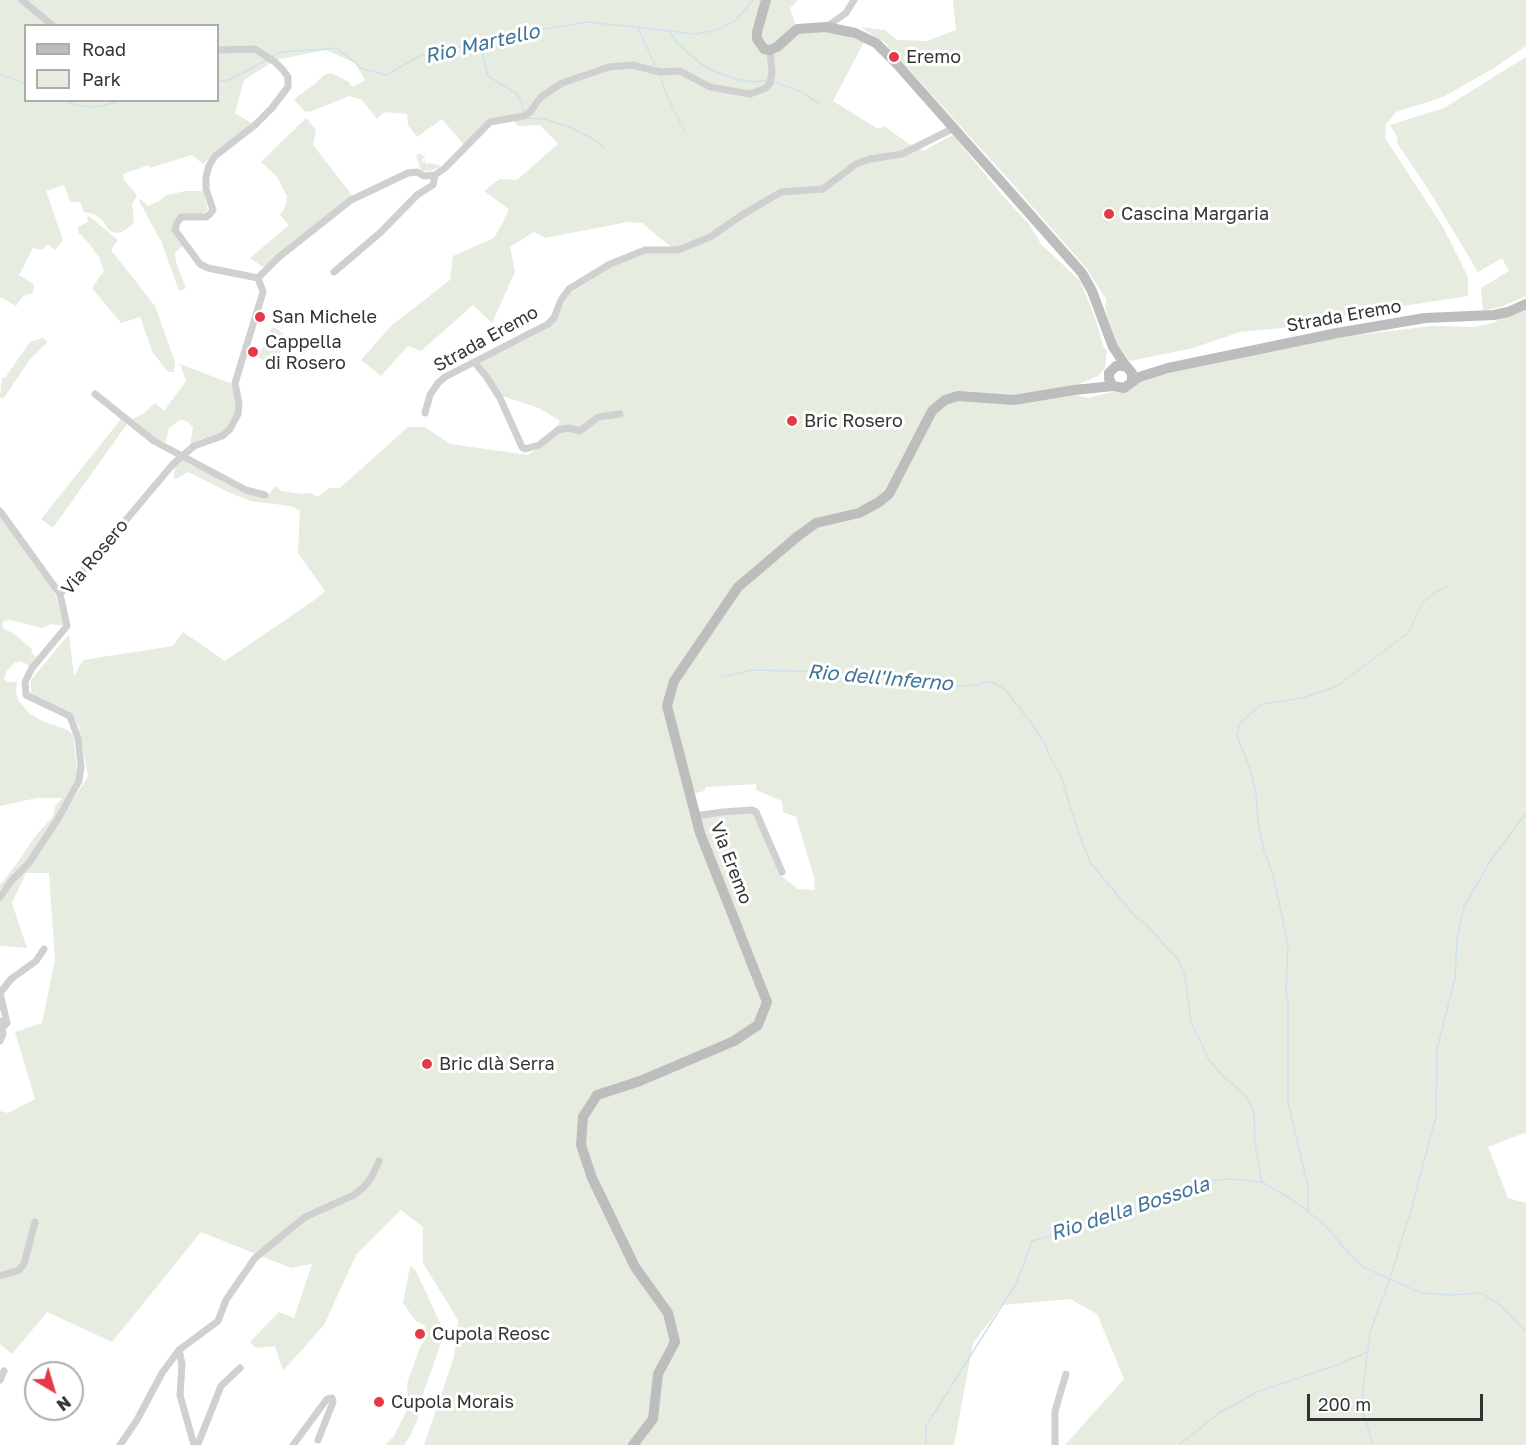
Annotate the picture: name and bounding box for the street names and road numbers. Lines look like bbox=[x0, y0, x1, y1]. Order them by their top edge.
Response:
street label: Strada Eremo bbox=[1285, 295, 1403, 337]
street label: Strada Eremo bbox=[430, 301, 542, 377]
street label: Via Rosero bbox=[57, 515, 133, 599]
street label: Via Eremo bbox=[705, 819, 757, 907]

